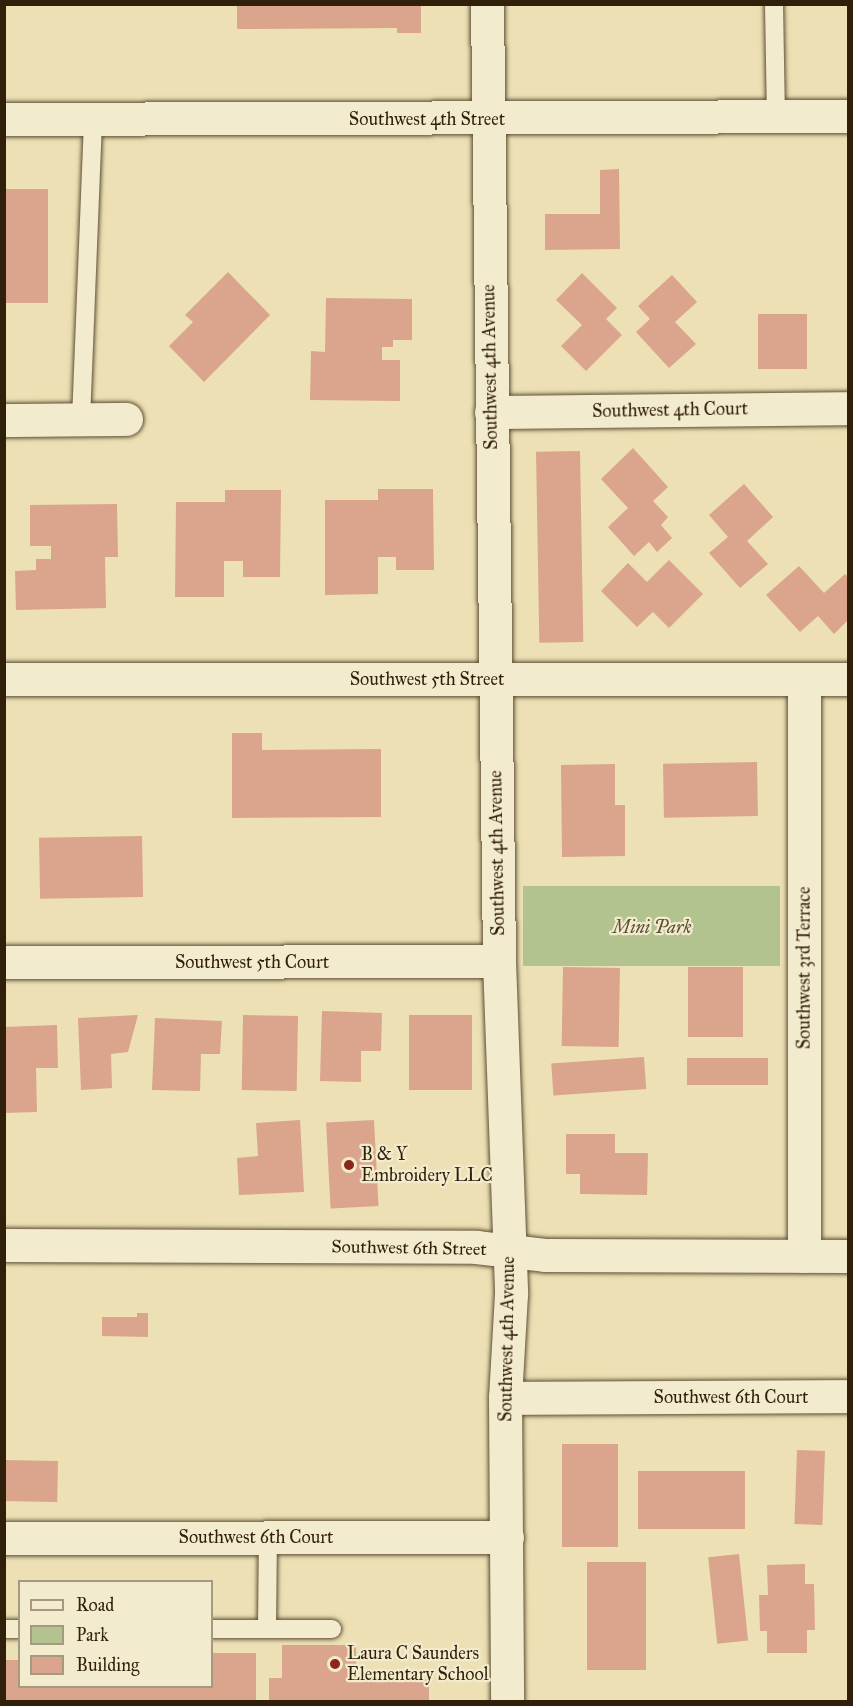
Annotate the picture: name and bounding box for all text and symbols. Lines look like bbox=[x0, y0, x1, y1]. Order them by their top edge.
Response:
street label: Southwest 4th Street bbox=[349, 108, 505, 130]
street label: Southwest 4th Avenue bbox=[478, 284, 502, 450]
street label: Southwest 4th Court bbox=[592, 398, 748, 422]
street label: Southwest 5th Street bbox=[350, 668, 504, 690]
street label: Southwest 4th Avenue bbox=[485, 770, 509, 936]
street label: Southwest 3rd Terrace bbox=[793, 887, 815, 1049]
park label: Mini Park bbox=[613, 916, 691, 938]
street label: Southwest 5th Court bbox=[175, 951, 329, 973]
place label: B & Y Embroidery LLC bbox=[361, 1144, 493, 1186]
marker: B & Y Embroidery LLC bbox=[342, 1158, 356, 1172]
street label: Southwest 6th Street bbox=[331, 1236, 487, 1260]
street label: Southwest 4th Avenue bbox=[495, 1256, 519, 1422]
street label: Southwest 6th Court bbox=[654, 1386, 808, 1408]
street label: Southwest 6th Court bbox=[179, 1526, 333, 1548]
legend bbox=[18, 1580, 213, 1688]
text: Road bbox=[76, 1594, 114, 1616]
text: Park bbox=[76, 1624, 109, 1646]
place label: Laura C Saunders Elementary School bbox=[347, 1643, 489, 1686]
text: Building bbox=[76, 1654, 139, 1676]
marker: Laura C Saunders Elementary School bbox=[328, 1657, 342, 1671]

